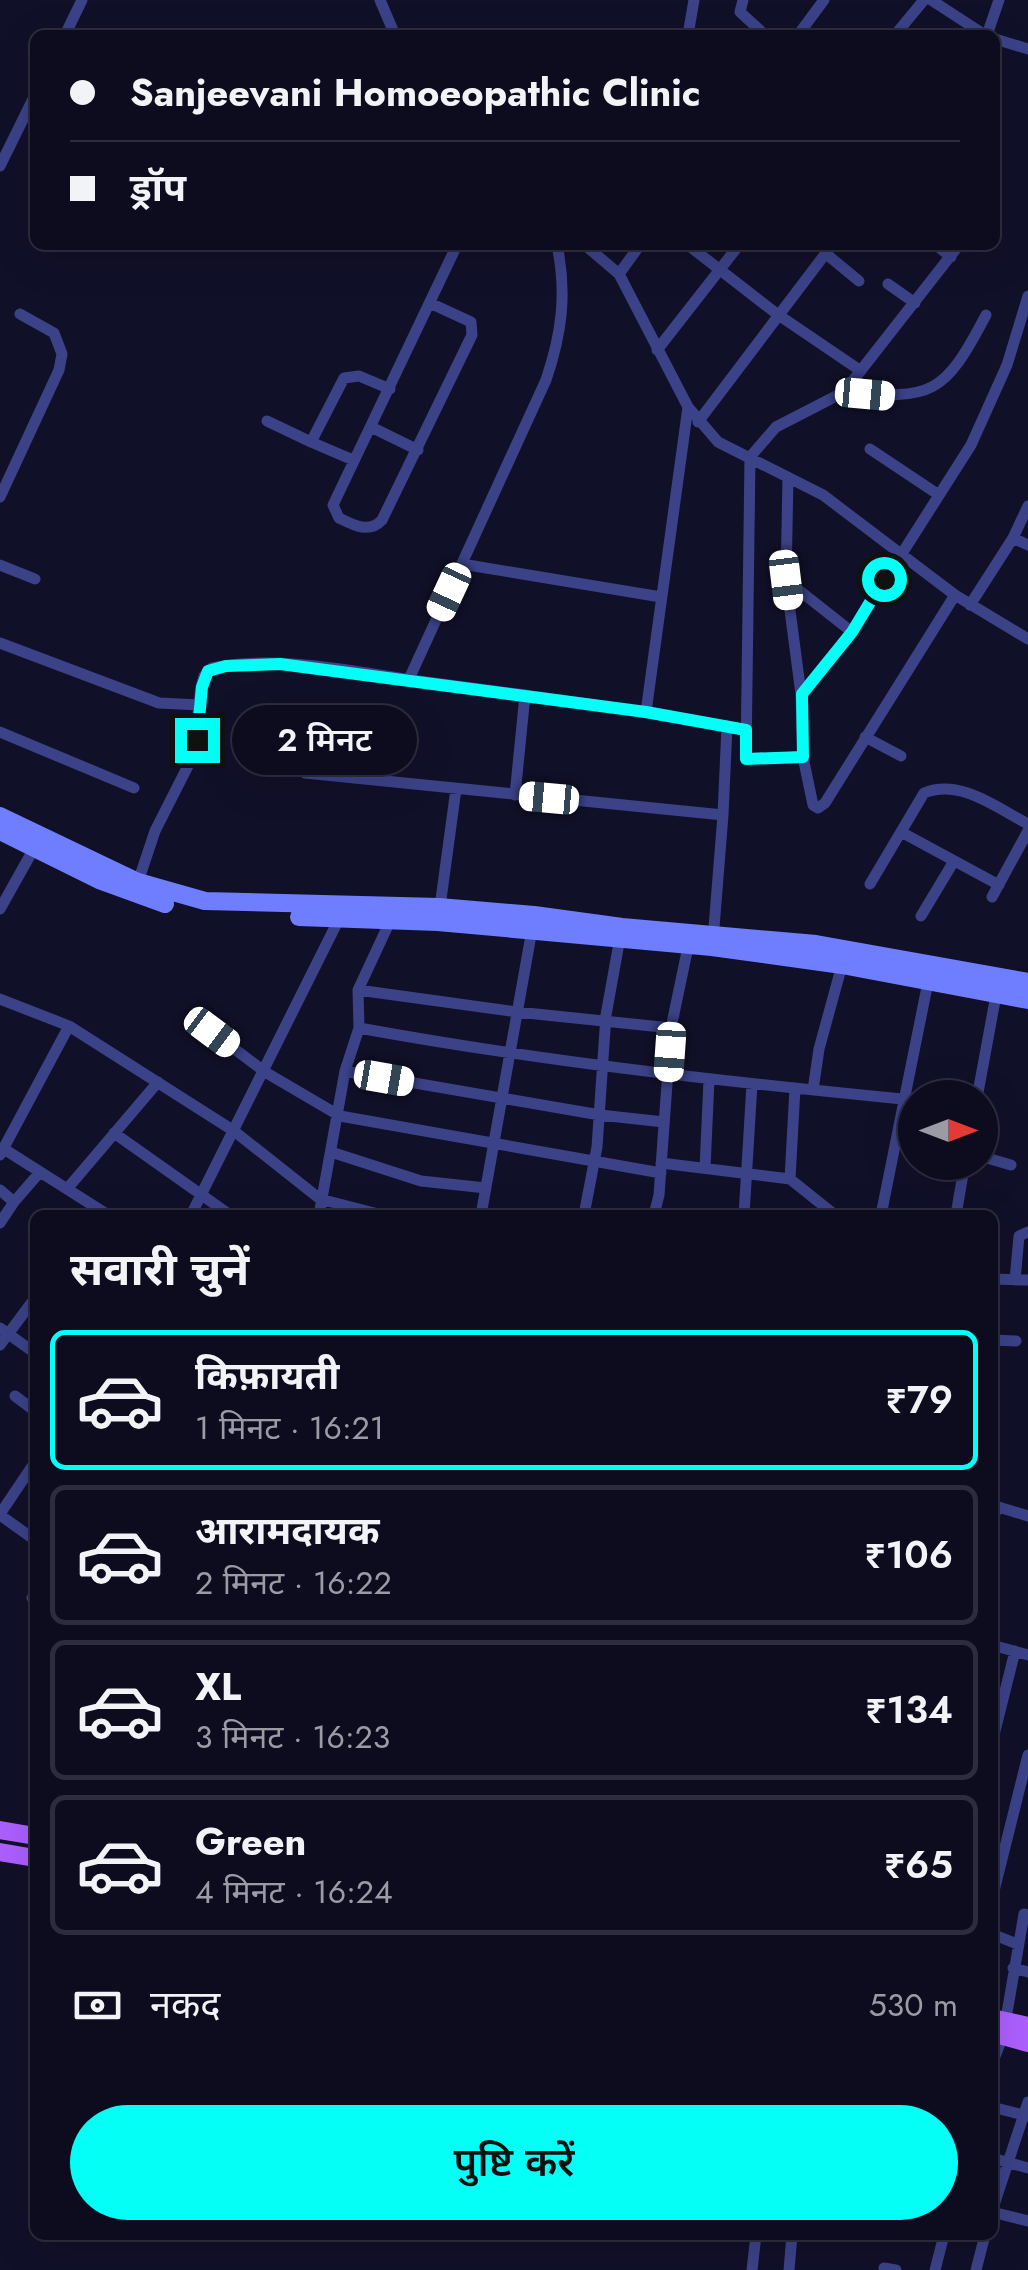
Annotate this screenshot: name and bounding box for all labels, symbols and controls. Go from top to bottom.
text: Sanjeevani Homoeopathic Clinic [130,65,701,120]
text: ड्रॉप [130,160,186,215]
car [834,376,896,412]
car [767,548,805,612]
route start [862,557,907,602]
car [423,558,475,626]
callout: 2 मिनट [232,705,417,775]
text: 2 मिनट [277,717,372,763]
route end [175,718,220,763]
car [518,780,580,816]
car [179,1002,245,1062]
car [653,1021,687,1083]
car [352,1058,416,1098]
north arrow [898,1080,998,1180]
map controls [898,1080,998,1180]
text: सवारी चुनें [70,1237,249,1302]
text: किफ़ायती [195,1348,339,1403]
icon: car [75,1355,165,1445]
text: ₹79 [885,1372,953,1427]
text: 1 मिनट · 16:21 [195,1405,384,1451]
text: आरामदायक [195,1503,379,1558]
icon: car [75,1510,165,1600]
text: ₹106 [864,1527,953,1582]
text: 2 मिनट · 16:22 [195,1560,392,1606]
text: XL [195,1659,241,1714]
icon: car [75,1665,165,1755]
text: ₹134 [865,1682,953,1737]
text: 3 मिनट · 16:23 [195,1714,390,1760]
text: Green [195,1814,306,1869]
icon: car [75,1820,165,1910]
text: ₹65 [884,1837,953,1892]
text: 4 मिनट · 16:24 [195,1869,393,1915]
text: नकद [150,1977,220,2032]
icon: cash [70,1978,125,2033]
text: 530 m [869,1982,958,2028]
button: पुष्टि करें [70,2105,958,2220]

